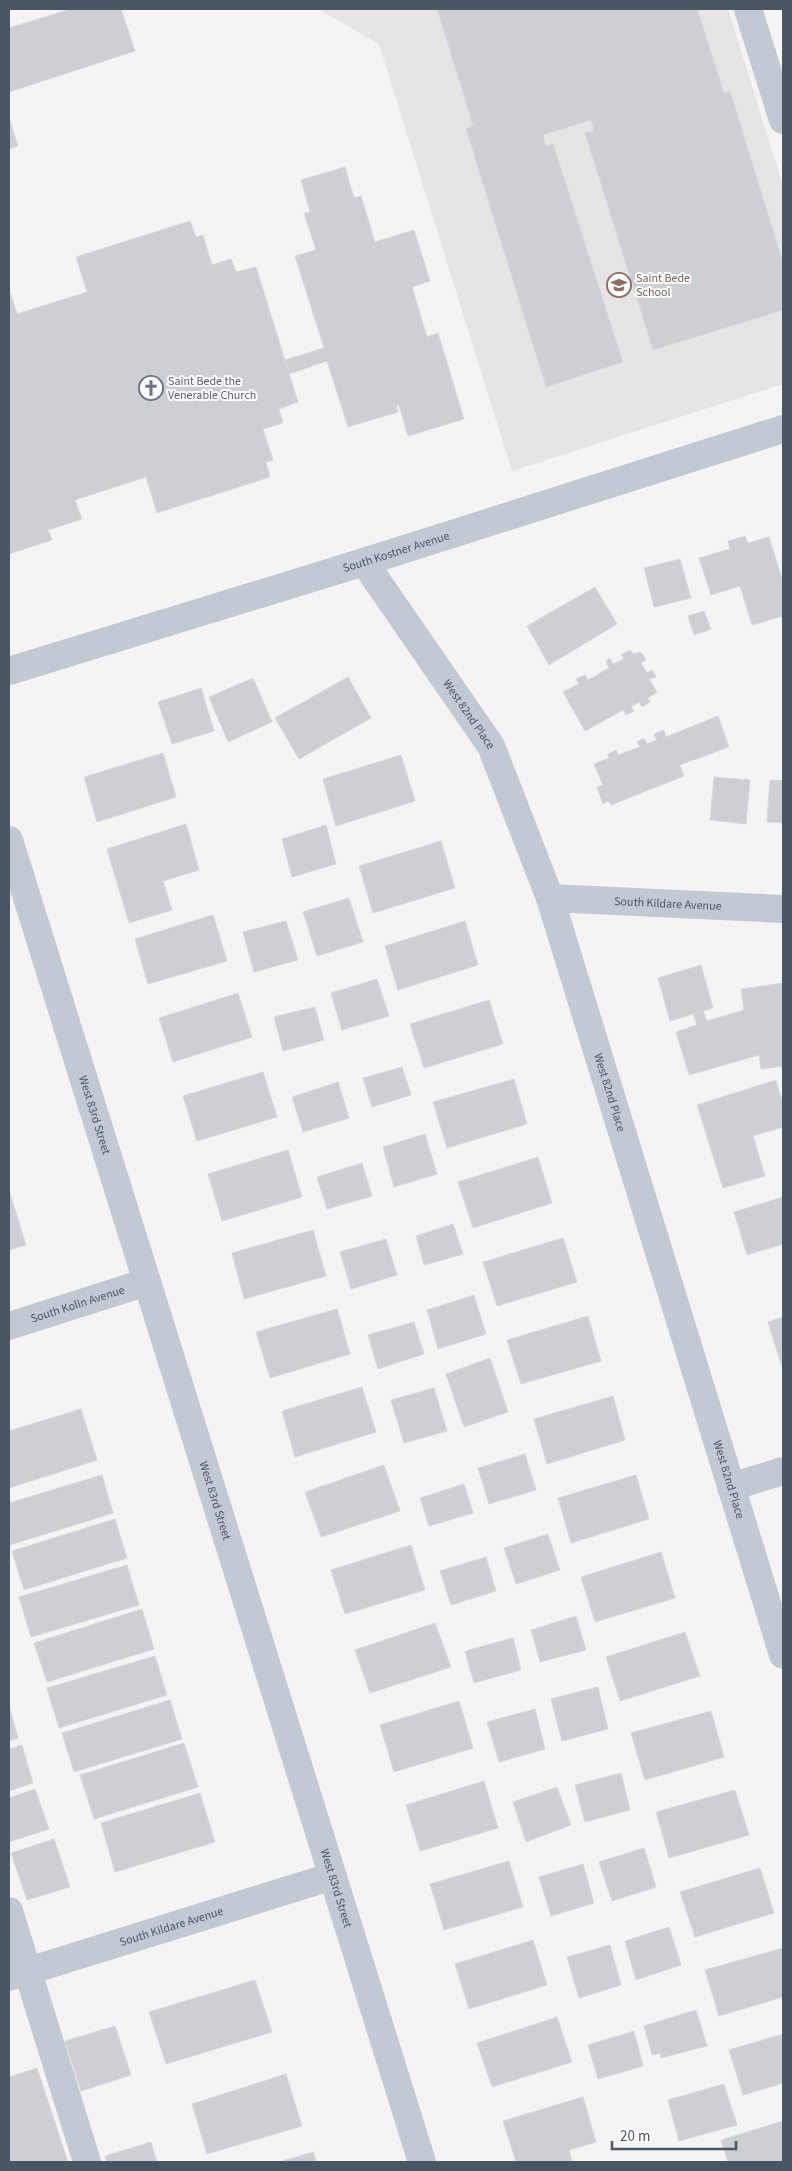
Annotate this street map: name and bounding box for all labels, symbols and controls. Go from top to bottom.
place label: Saint Bede School [636,270,690,301]
school or university icon: Saint Bede School [606,272,632,298]
place label: Saint Bede the Venerable Church [168,373,256,404]
church icon: Saint Bede the Venerable Church [138,375,164,401]
street label: South Kostner Avenue [341,527,451,577]
street label: West 82nd Place [439,676,499,753]
street label: South Kildare Avenue [614,893,722,915]
street label: West 82nd Place [590,1051,630,1134]
street label: West 83rd Street [75,1073,115,1156]
street label: South Kolin Avenue [28,1281,127,1327]
street label: West 82nd Place [709,1438,749,1521]
street label: West 83rd Street [195,1459,236,1542]
street label: West 83rd Street [316,1846,357,1930]
street label: South Kildare Avenue [117,1902,225,1951]
scale bar [612,2118,736,2150]
text: 20 m [620,2126,650,2147]

